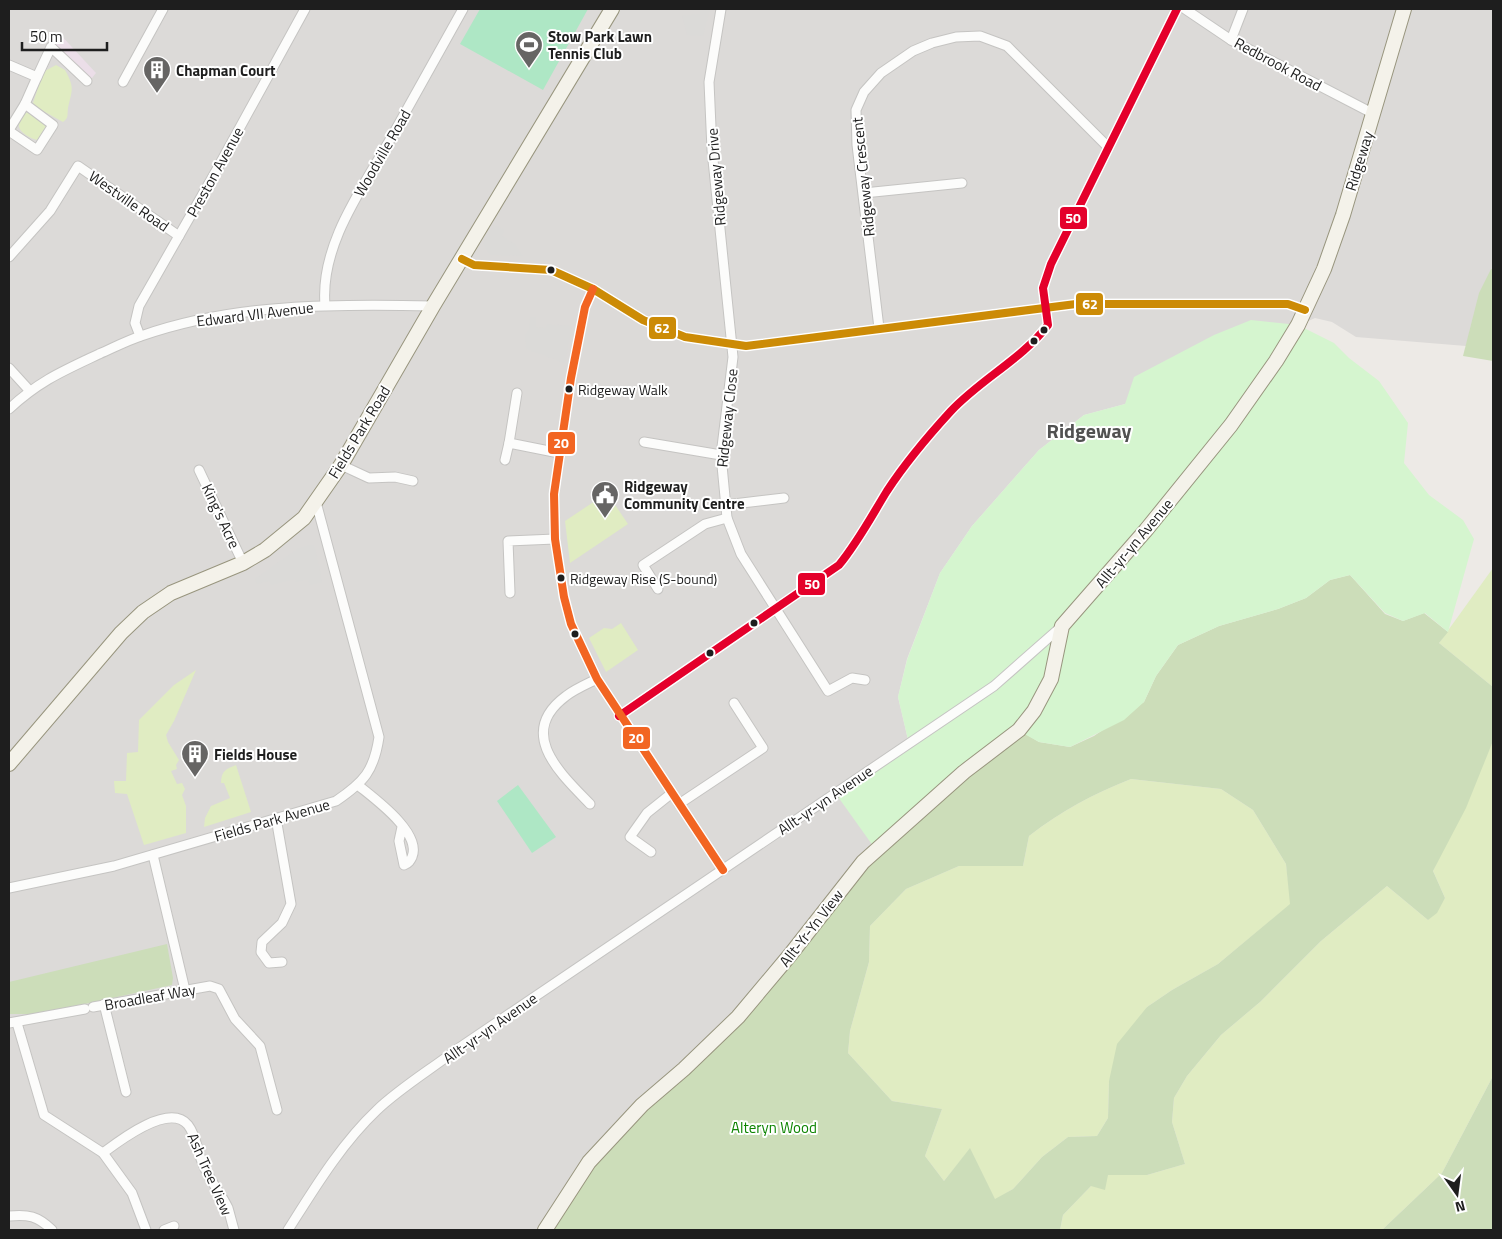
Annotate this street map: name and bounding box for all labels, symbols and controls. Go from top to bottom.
scale bar [22,20,108,52]
text: 50 m [30,25,63,48]
place label: Stow Park Lawn Tennis Club [548,25,652,65]
sports icon: Stow Park Lawn Tennis Club [514,30,544,69]
street label: Redbrook Road [1230,31,1326,97]
building icon: Chapman Court [142,55,172,94]
place label: Chapman Court [176,59,276,82]
street label: Woodville Road [348,105,416,201]
street label: Ridgeway Crescent [845,115,881,238]
street label: Preston Avenue [181,123,249,221]
street label: Ridgeway Drive [700,127,732,227]
street label: Ridgeway [1339,128,1379,194]
street label: Westville Road [84,165,174,237]
line badge: 50 [1059,206,1088,230]
text: 50 [1065,207,1081,228]
unlabelled marker [546,265,556,275]
line badge: 62 [1075,292,1104,316]
text: 62 [1082,293,1098,314]
street label: Edward VII Avenue [195,295,315,333]
line badge: 62 [648,316,677,340]
text: 62 [654,317,670,338]
unlabelled marker [1039,325,1049,335]
unlabelled marker [1029,336,1039,346]
street label: Ridgeway Close [710,368,744,468]
place label: Ridgeway Walk [578,379,668,400]
street label: Fields Park Road [322,381,396,483]
marker: Ridgeway Walk [564,384,574,394]
district label: Ridgeway [1047,415,1131,446]
line badge: 20 [547,431,576,455]
text: 20 [553,432,569,453]
place label: Ridgeway Community Centre [624,475,745,515]
street label: King's Acre [196,480,246,552]
public building icon: Ridgeway Community Centre [590,480,620,519]
street label: Allt-yr-yn Avenue [1090,493,1178,593]
place label: Ridgeway Rise (S-bound) [570,568,717,589]
line badge: 50 [797,572,826,596]
marker: Ridgeway Rise (S-bound) [556,573,566,583]
text: 50 [804,573,820,594]
unlabelled marker [749,618,759,628]
unlabelled marker [570,629,580,639]
unlabelled marker [705,648,715,658]
line badge: 20 [622,726,651,750]
text: 20 [628,727,644,748]
building icon: Fields House [180,739,210,778]
place label: Fields House [214,743,298,766]
street label: Allt-yr-yn Avenue [773,759,877,841]
street label: Fields Park Avenue [211,792,333,848]
street label: Allt-Yr-Yn View [773,884,849,972]
street label: Broadleaf Way [103,978,197,1016]
street label: Allt-yr-yn Avenue [438,987,542,1069]
park label: Alteryn Wood [731,1116,817,1139]
street label: Ash Tree View [182,1129,238,1219]
north arrow [1432,1169,1482,1219]
text: N [1453,1196,1468,1218]

